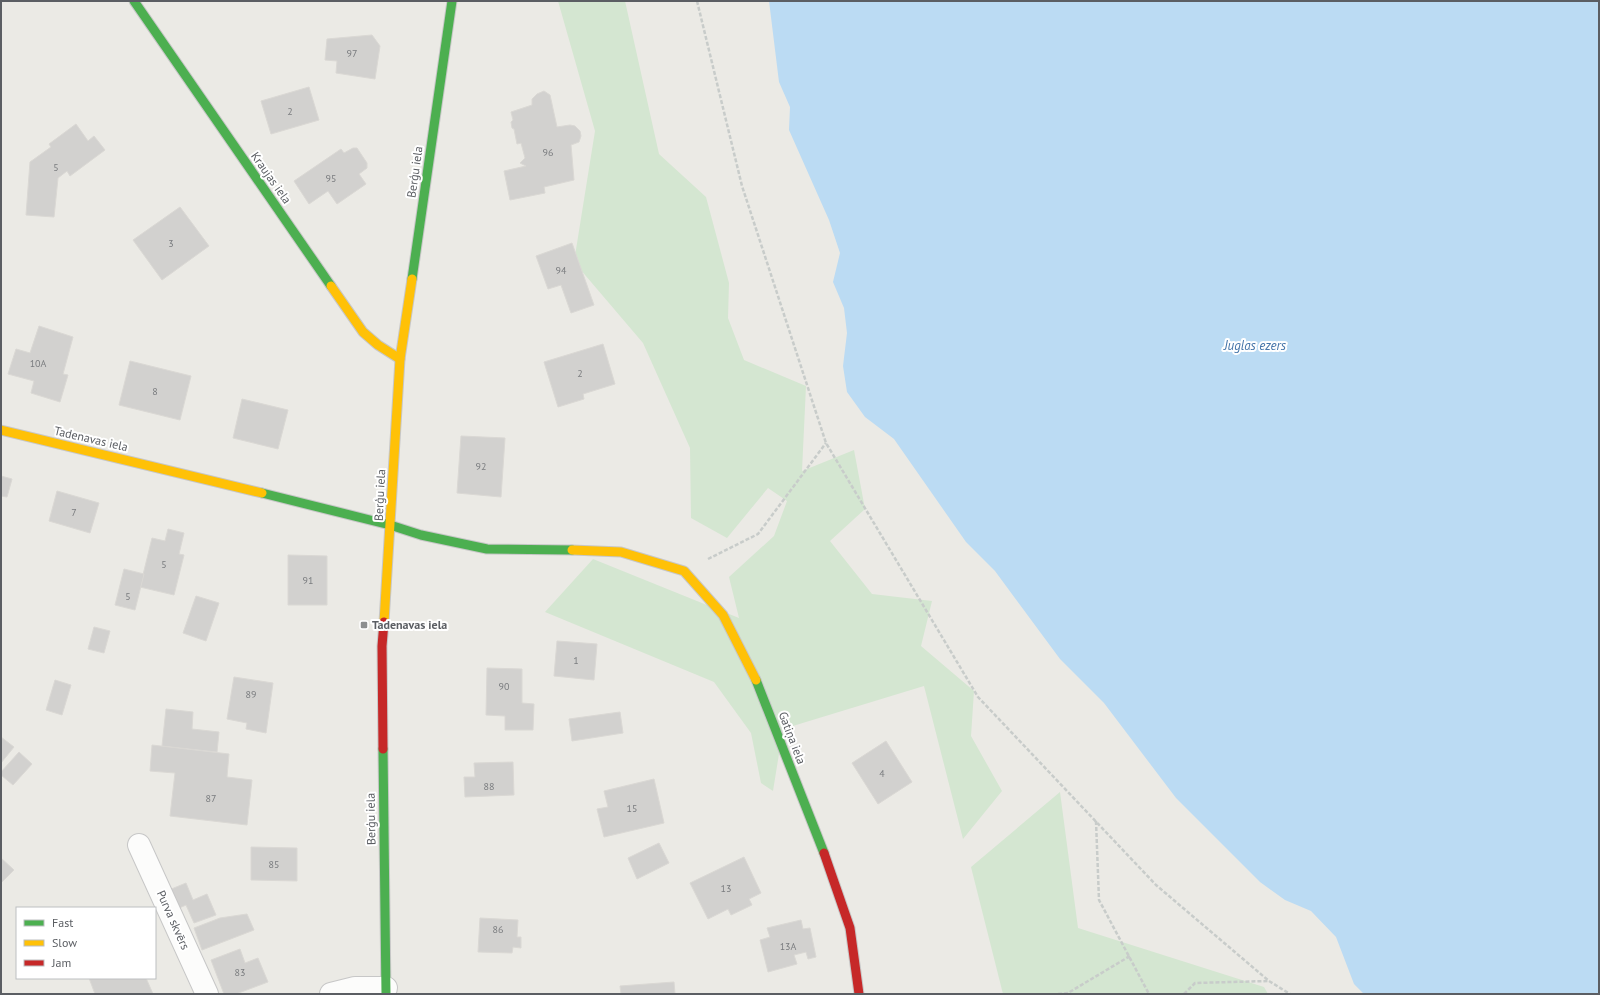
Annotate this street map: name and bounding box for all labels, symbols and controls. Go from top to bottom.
house number: 97 [347,47,357,60]
house number: 2 [287,105,293,118]
street label: Berģu iela [403,145,426,199]
house number: 96 [543,146,553,159]
street label: Kraujas iela [248,149,295,206]
house number: 5 [53,161,59,174]
house number: 95 [326,172,336,185]
house number: 3 [168,237,174,250]
house number: 94 [556,264,567,277]
water label: Juglas ezers [1223,337,1287,354]
house number: 10A [30,357,47,370]
house number: 2 [577,367,583,380]
house number: 8 [152,385,158,398]
street label: Tadenavas iela [53,423,129,454]
house number: 92 [476,460,486,473]
street label: Berģu iela [371,469,388,521]
house number: 7 [71,506,77,519]
house number: 5 [161,558,167,571]
house number: 91 [303,574,313,587]
house number: 5 [125,590,131,603]
place label: Tadenavas iela [372,617,447,632]
marker: Tadenavas iela [359,620,369,630]
house number: 1 [573,654,579,667]
house number: 90 [499,680,510,693]
house number: 89 [246,688,256,701]
street label: Gatiņa iela [775,709,809,767]
house number: 4 [879,767,885,780]
house number: 88 [484,780,494,793]
house number: 87 [206,792,216,805]
street label: Berģu iela [363,793,378,845]
house number: 15 [627,802,637,815]
house number: 85 [269,858,279,871]
house number: 13 [721,882,731,895]
street label: Purva skvērs [154,888,193,952]
legend [16,907,156,979]
text: Fast [52,915,73,930]
house number: 86 [493,923,503,936]
text: Slow [52,935,77,950]
house number: 13A [780,940,797,953]
text: Jam [51,955,71,970]
house number: 83 [235,966,245,979]

